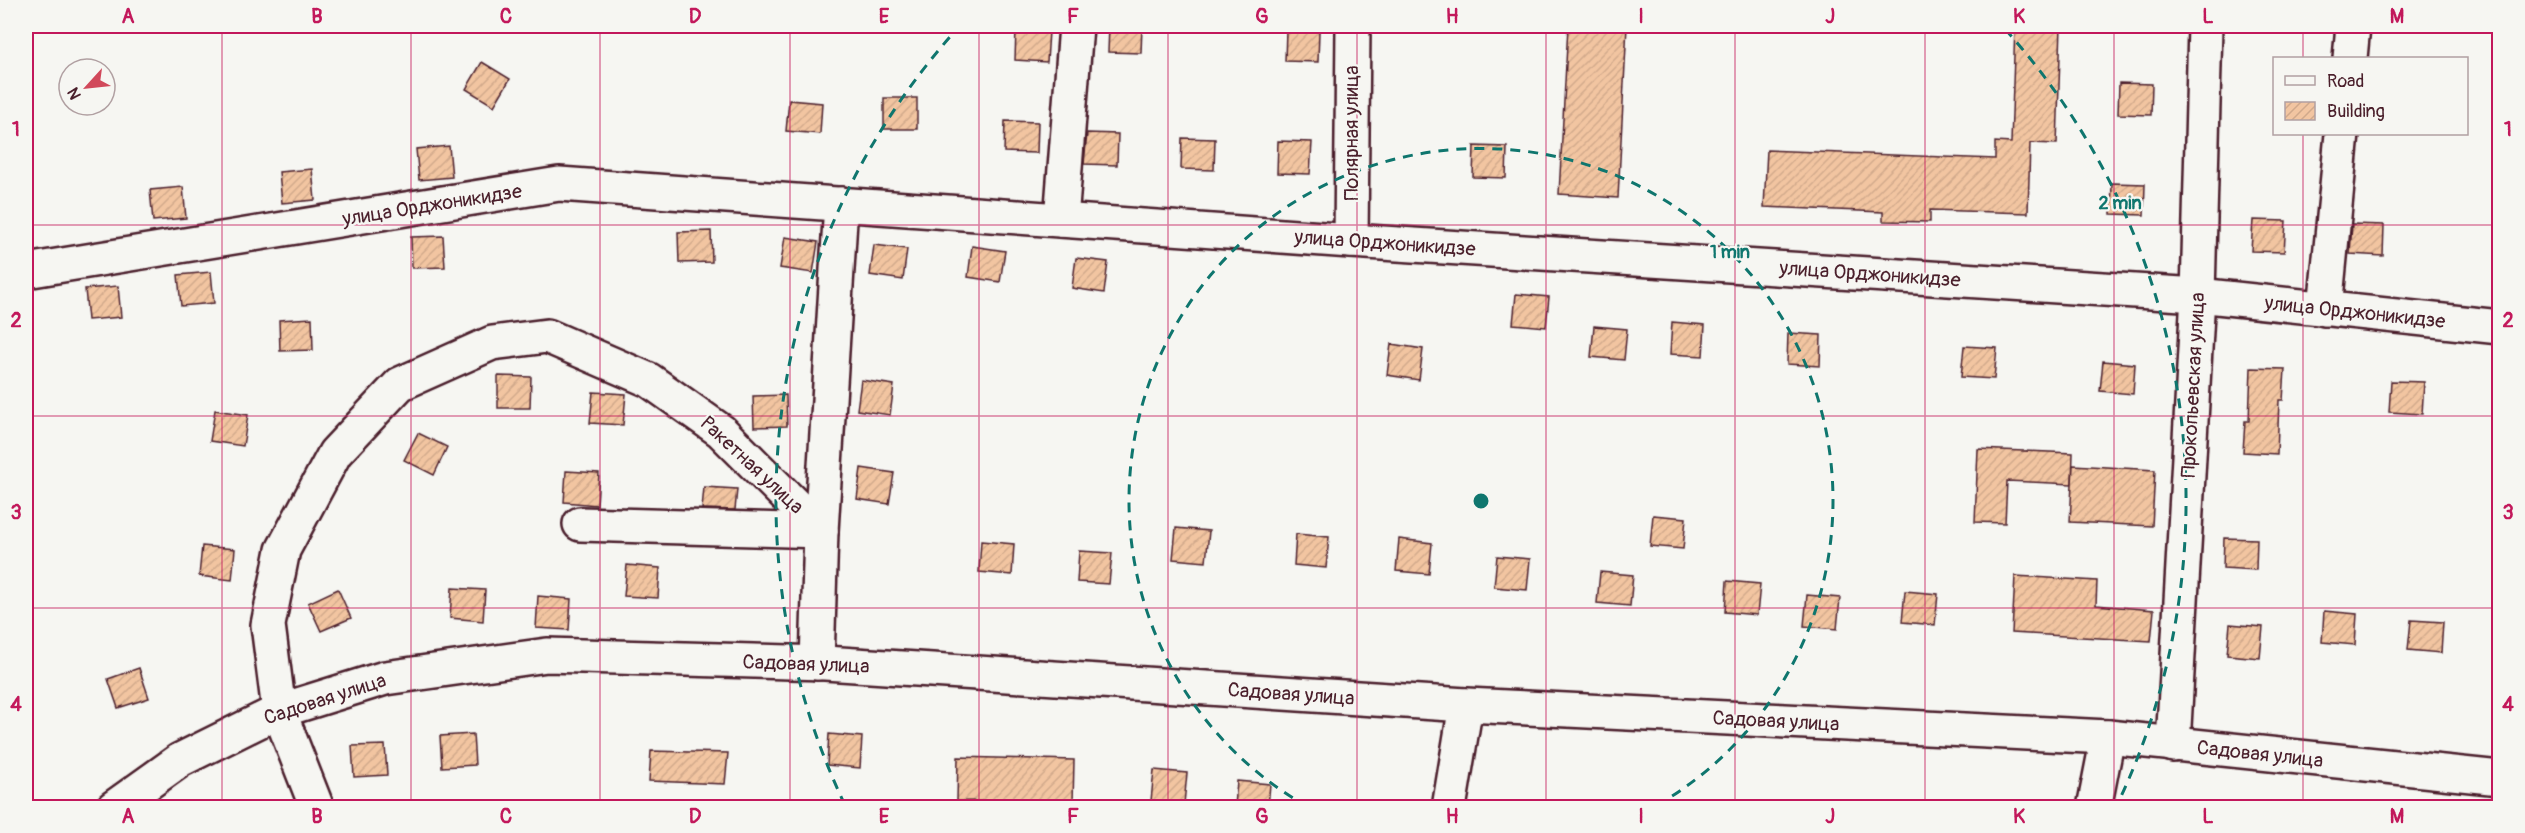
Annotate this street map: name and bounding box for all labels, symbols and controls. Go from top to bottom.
text: A [122,4,135,29]
text: B [311,4,323,29]
text: C [500,4,512,29]
text: D [689,4,702,29]
text: E [879,4,890,29]
text: F [1067,4,1079,29]
text: G [1255,4,1269,29]
text: H [1446,4,1459,29]
text: I [1638,4,1644,29]
text: J [1825,4,1835,29]
text: K [2013,4,2025,29]
text: L [2202,4,2214,29]
text: M [2390,4,2404,29]
north arrow [57,57,117,117]
legend [2273,57,2468,135]
street label: Полярная улица [1339,66,1364,200]
text: Road [2327,70,2364,93]
text: N [63,84,86,103]
text: Building [2327,100,2385,123]
text: 1 [12,117,20,142]
text: 1 [2504,117,2512,142]
street label: улица Орджоникидзе [339,178,524,232]
text: 2 min [2098,192,2142,215]
street label: улица Орджоникидзе [1293,224,1476,262]
text: 1 min [1710,241,1750,264]
street label: улица Орджоникидзе [1778,255,1961,293]
street label: улица Орджоникидзе [2262,290,2447,334]
street label: Прокопьевская улица [2176,292,2210,478]
text: 2 [10,308,22,333]
text: 2 [2502,308,2514,333]
street label: Ракетная улица [695,411,809,519]
centre of rings [1471,491,1491,511]
text: 3 [10,500,22,525]
text: 3 [2502,500,2514,525]
street label: Садовая улица [742,649,870,679]
street label: Садовая улица [261,667,389,731]
street label: Садовая улица [1227,677,1355,711]
text: 4 [10,692,22,717]
text: 4 [2502,692,2514,717]
street label: Садовая улица [1712,705,1840,737]
street label: Садовая улица [2196,735,2324,773]
text: A [122,804,135,829]
text: B [311,804,323,829]
text: C [500,804,512,829]
text: D [689,804,702,829]
text: E [879,804,890,829]
text: F [1067,804,1079,829]
text: G [1255,804,1269,829]
text: H [1446,804,1459,829]
text: I [1638,804,1644,829]
text: J [1825,804,1835,829]
text: K [2013,804,2025,829]
text: L [2202,804,2214,829]
text: M [2390,804,2404,829]

